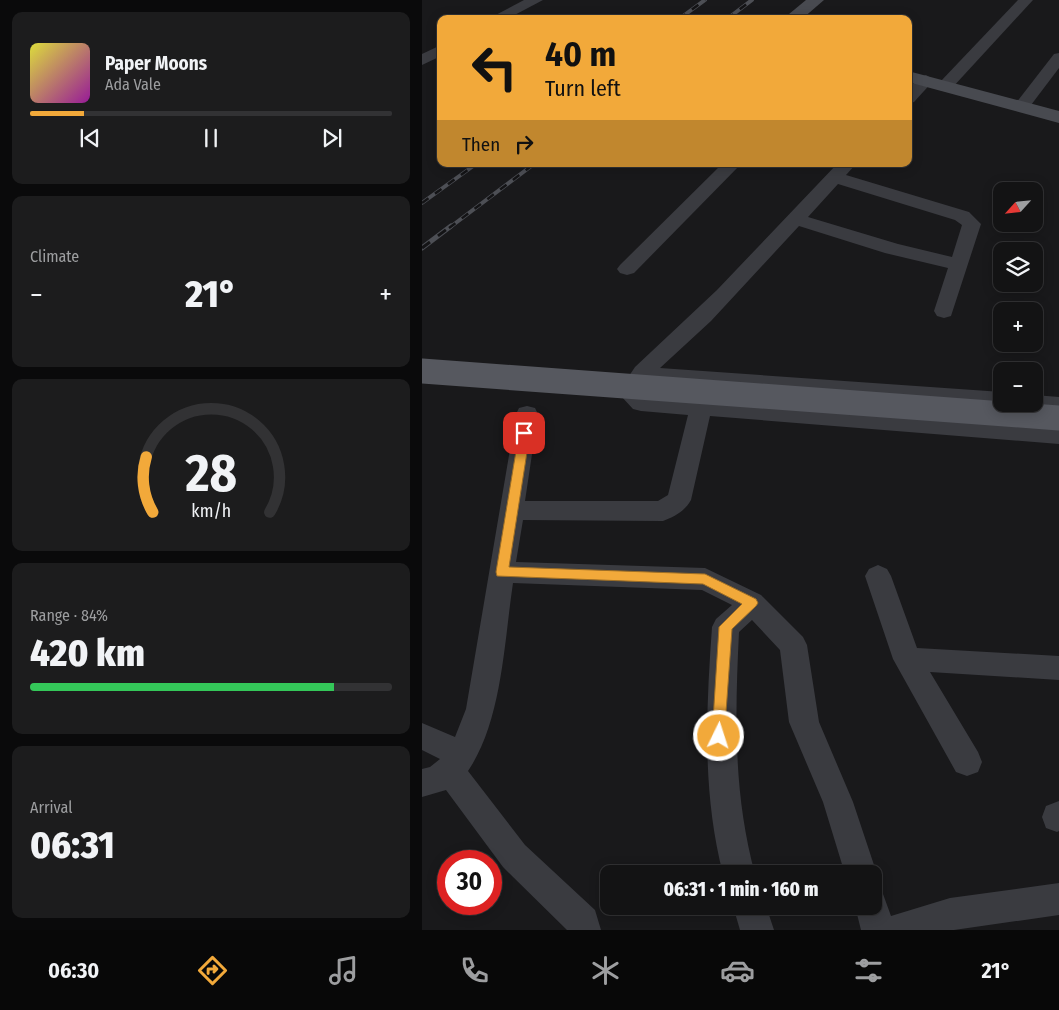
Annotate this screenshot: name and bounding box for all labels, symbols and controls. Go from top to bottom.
text: 40 m [545,33,616,75]
icon: left [462,35,527,100]
text: Paper Moons [105,52,207,75]
text: Ada Vale [105,75,161,94]
text: Turn left [545,75,621,102]
icon: previous [76,124,104,152]
icon: pause [197,124,225,152]
icon: next [318,124,346,152]
icon: right [510,130,538,158]
text: Then [462,133,500,156]
north arrow [993,182,1043,232]
map controls [993,182,1043,412]
button: layers [993,242,1043,292]
text: Climate [30,247,79,266]
text: 21° [185,271,237,317]
text: − [30,278,43,311]
text: + [379,278,392,311]
button: + [993,302,1043,352]
button: − [993,362,1043,412]
pin [503,412,545,454]
icon: arrive [510,419,538,447]
text: 28 [184,442,237,505]
text: km/h [191,500,231,522]
text: Range · 84% [30,606,108,625]
text: 420 km [30,630,145,676]
position arrow [692,709,744,761]
text: Arrival [30,798,72,817]
text: 06:31 [30,822,115,868]
speed limit sign: 30 [437,850,502,915]
text: 06:31 · 1 min · 160 m [664,878,818,901]
icon: directions [195,953,230,988]
icon: music [326,953,361,988]
icon: phone [457,953,492,988]
icon: climate [588,953,623,988]
icon: car [720,953,755,988]
icon: filters [851,953,886,988]
text: 06:30 [48,957,99,984]
text: 21° [982,957,1011,984]

